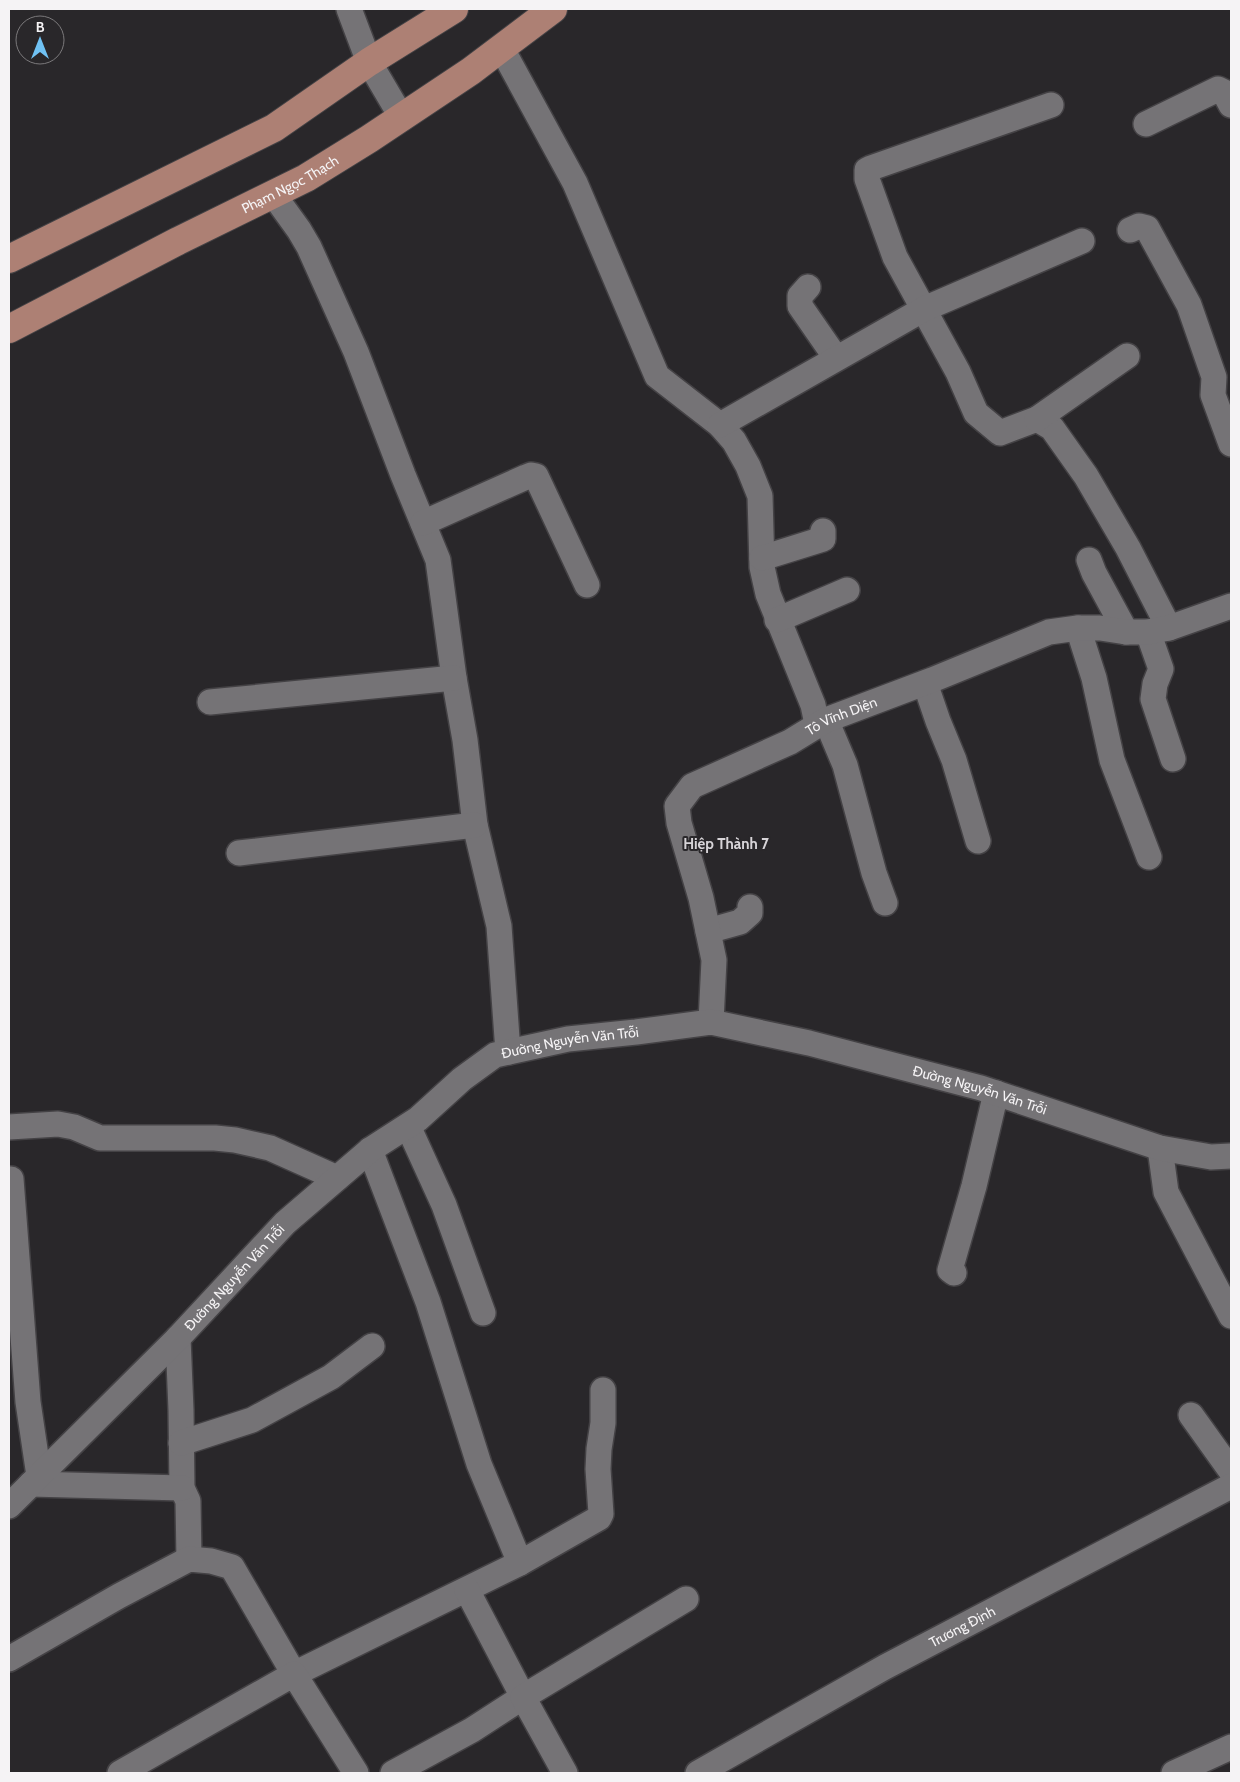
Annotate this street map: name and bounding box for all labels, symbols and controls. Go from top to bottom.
north arrow [15,15,65,65]
text: B [36,18,45,36]
street label: Phạm Ngọc Thạch [238,151,342,217]
street label: Tô Vĩnh Diện [802,693,880,739]
district label: Hiệp Thành 7 [683,835,769,853]
street label: Đường Nguyễn Văn Trỗi [500,1023,640,1062]
street label: Đường Nguyễn Văn Trỗi [911,1062,1049,1118]
street label: Đường Nguyễn Văn Trỗi [180,1220,288,1335]
street label: Trương Định [926,1602,998,1651]

